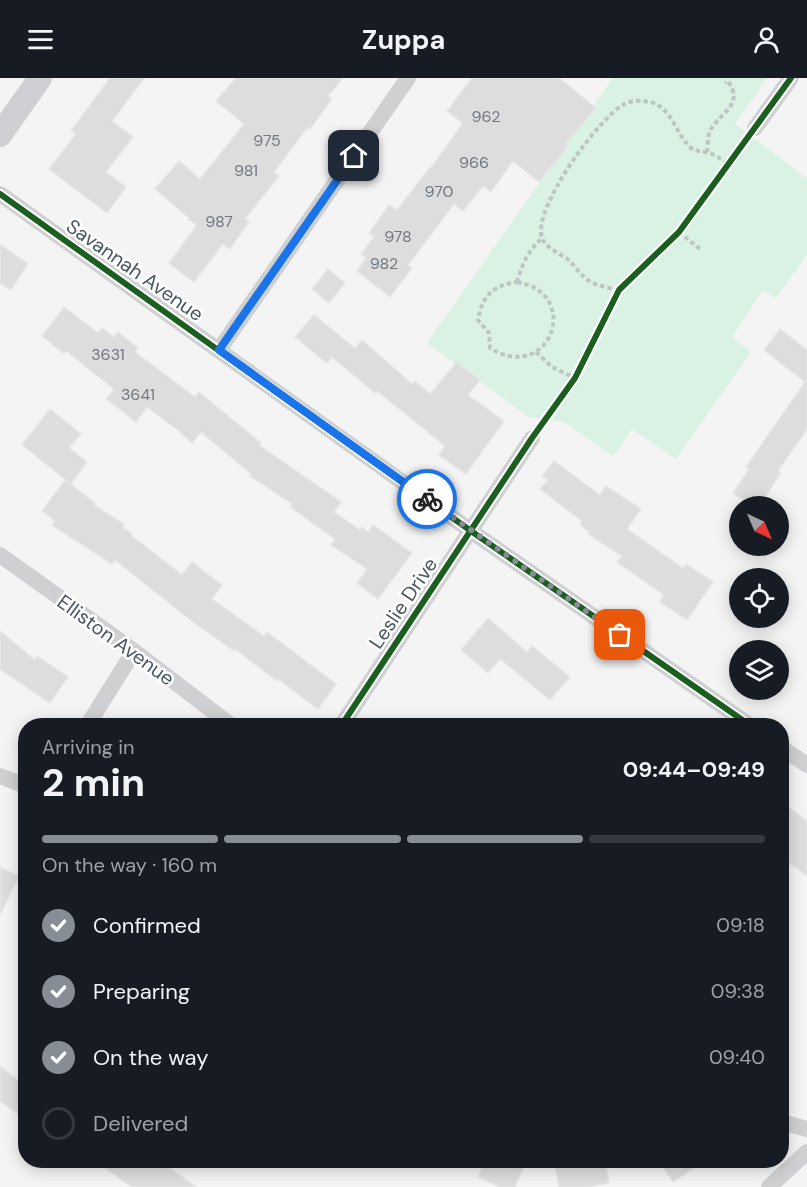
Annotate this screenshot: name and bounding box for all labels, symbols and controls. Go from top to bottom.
text: Zuppa [362,22,445,57]
icon: menu [24,23,57,56]
icon: person [750,23,783,56]
house number: 962 [472,106,500,127]
house number: 975 [253,130,281,151]
pin [328,130,379,181]
icon: home [337,139,370,172]
house number: 966 [459,152,489,173]
house number: 981 [234,160,258,181]
house number: 970 [425,181,453,202]
house number: 987 [205,211,233,232]
street label: Savannah Avenue [61,213,209,327]
house number: 978 [384,226,412,247]
house number: 982 [370,253,398,274]
house number: 3631 [91,344,125,365]
house number: 3641 [121,384,155,405]
courier [397,469,457,529]
icon: bike [411,483,444,516]
north arrow [729,496,789,556]
map controls [729,496,789,700]
street label: Leslie Drive [363,552,443,654]
button: locate [729,568,789,628]
street label: Elliston Avenue [52,589,180,691]
pin [594,609,645,660]
icon: bag [603,618,636,651]
button: layers [729,640,789,700]
text: Arriving in [42,734,134,760]
text: 09:44–09:49 [623,755,765,784]
text: 2 min [42,757,145,808]
text: On the way · 160 m [42,852,217,878]
icon: check [42,909,75,942]
text: Confirmed [93,911,201,940]
text: 09:18 [716,912,765,938]
icon: check [42,975,75,1008]
text: Preparing [93,977,190,1006]
text: 09:38 [711,978,765,1004]
icon: check [42,1041,75,1074]
text: On the way [93,1043,208,1072]
text: 09:40 [709,1044,765,1070]
text: Delivered [93,1109,188,1138]

